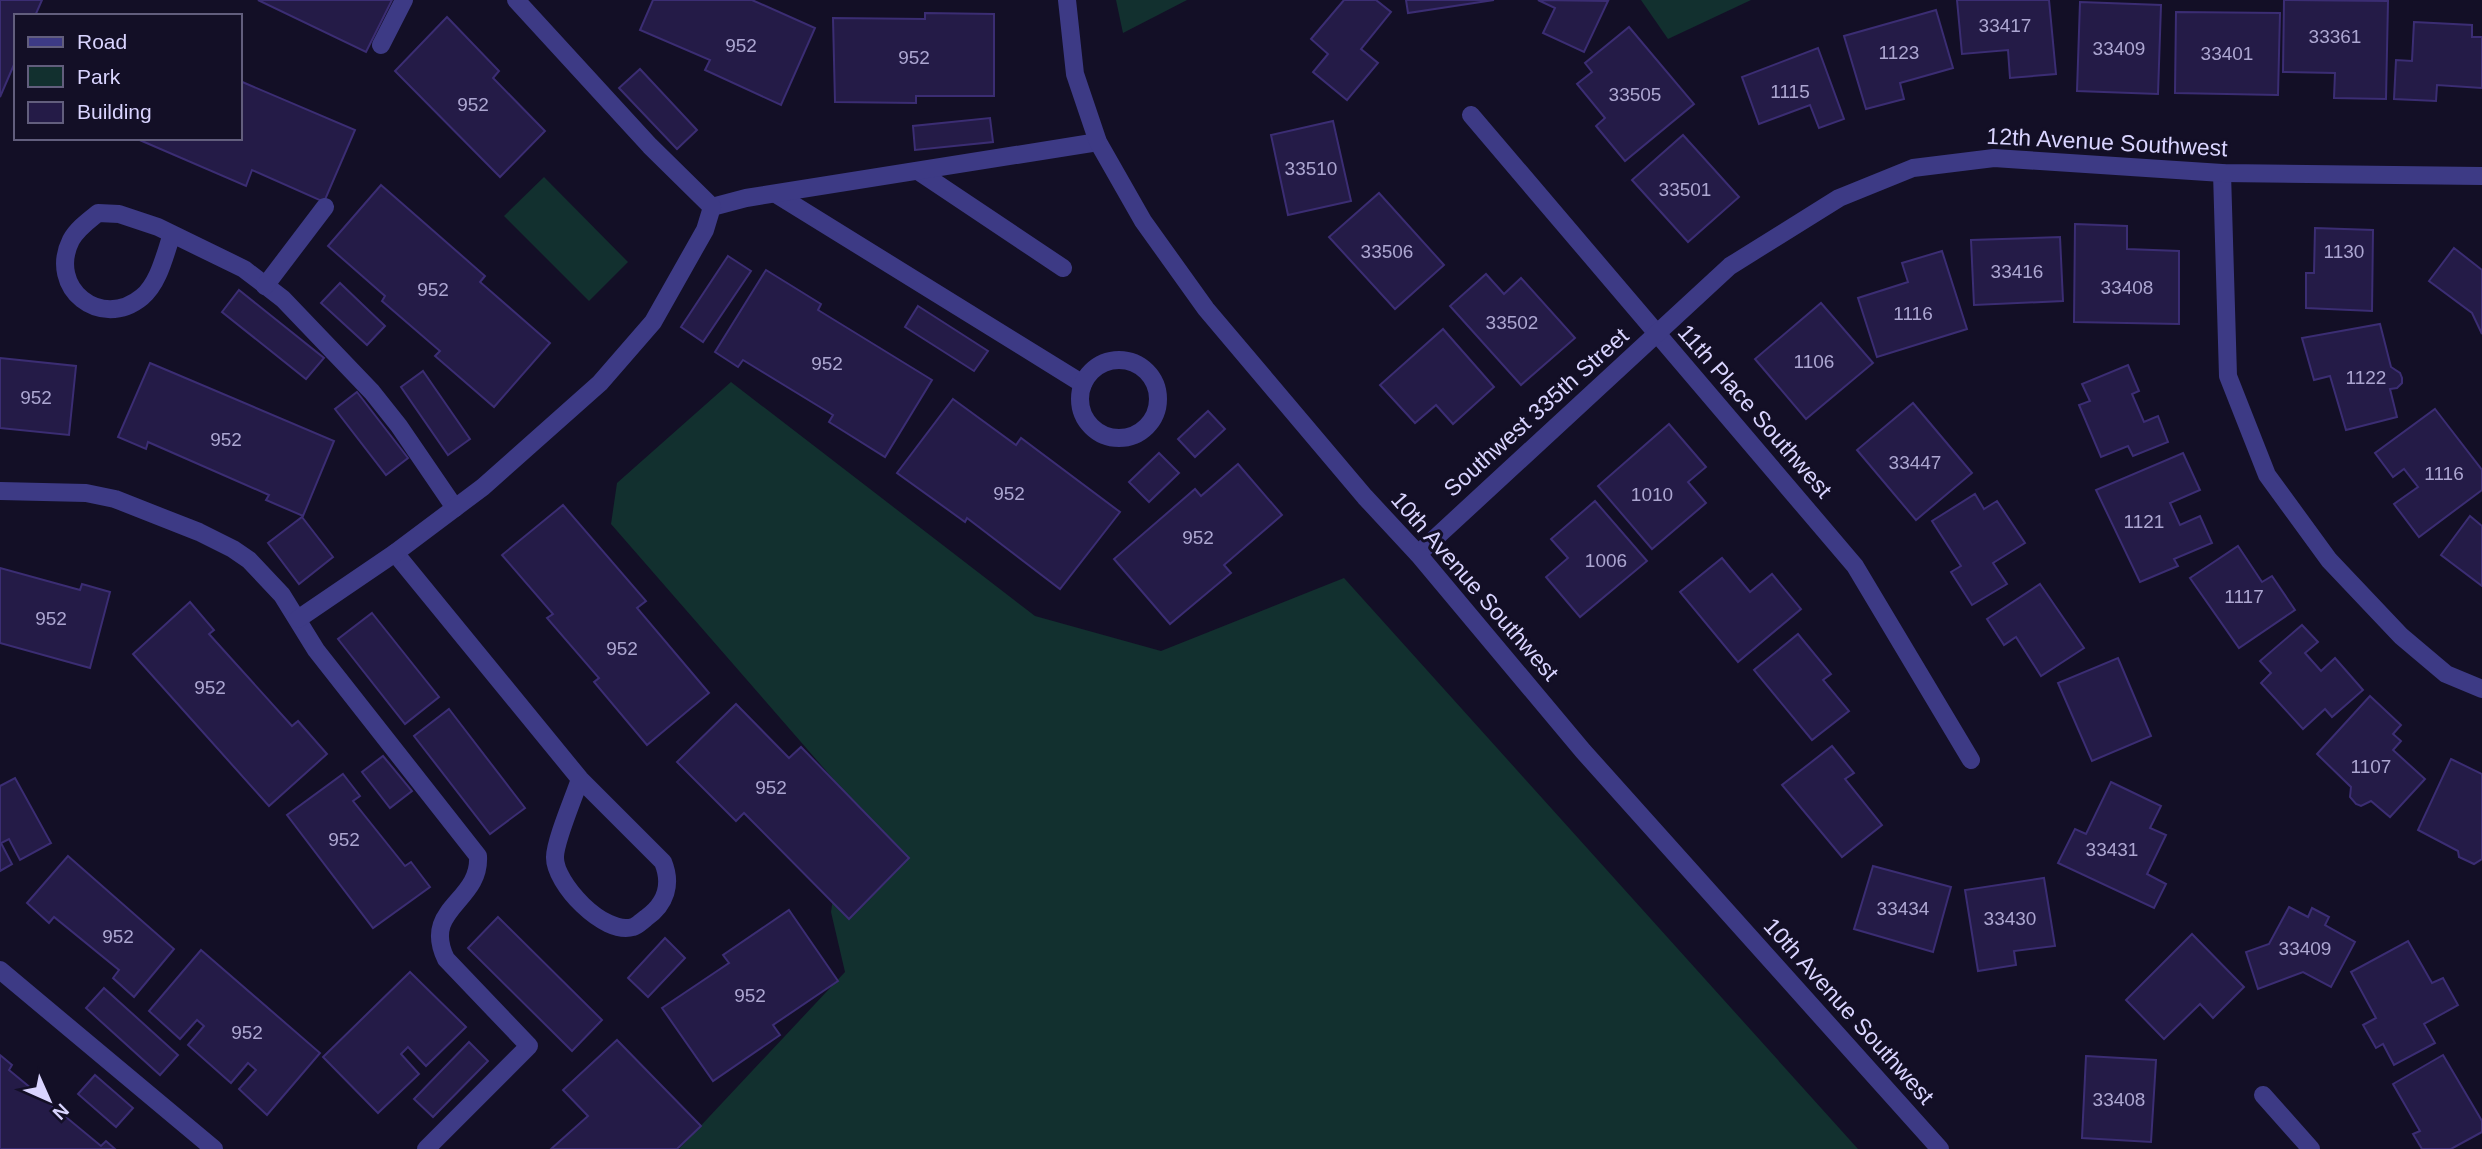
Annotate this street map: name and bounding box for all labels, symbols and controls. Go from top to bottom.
legend [14,14,242,140]
house number: 33417 [1979,15,2031,36]
house number: 33361 [2309,26,2361,47]
text: Road [77,30,127,53]
house number: 952 [725,35,757,56]
house number: 33409 [2093,38,2145,59]
house number: 1123 [1879,42,1919,63]
house number: 33401 [2201,43,2253,64]
house number: 952 [898,47,930,68]
text: Park [77,65,121,88]
house number: 1115 [1770,81,1810,102]
house number: 33505 [1609,84,1661,105]
house number: 952 [457,94,489,115]
text: Building [77,100,152,123]
street label: 12th Avenue Southwest [1986,123,2229,161]
house number: 33510 [1285,158,1337,179]
house number: 33501 [1659,179,1711,200]
house number: 33506 [1361,241,1413,262]
house number: 1130 [2324,241,2364,262]
house number: 33416 [1991,261,2043,282]
house number: 33408 [2101,277,2153,298]
house number: 952 [417,279,449,300]
house number: 1116 [1893,303,1933,324]
house number: 33502 [1486,312,1538,333]
street label: 11th Place Southwest [1673,319,1838,503]
street label: Southwest 335th Street [1438,322,1634,502]
house number: 1106 [1794,351,1834,372]
house number: 952 [811,353,843,374]
house number: 1122 [2346,367,2386,388]
house number: 952 [20,387,52,408]
house number: 952 [210,429,242,450]
house number: 33447 [1889,452,1941,473]
house number: 1116 [2424,463,2464,484]
house number: 952 [993,483,1025,504]
house number: 1010 [1631,484,1673,505]
street label: 10th Avenue Southwest [1386,486,1564,686]
house number: 1121 [2124,511,2164,532]
house number: 952 [1182,527,1214,548]
house number: 1006 [1585,550,1627,571]
house number: 1117 [2224,586,2264,607]
house number: 952 [35,608,67,629]
house number: 952 [606,638,638,659]
house number: 952 [194,677,226,698]
house number: 1107 [2351,756,2391,777]
house number: 952 [755,777,787,798]
house number: 952 [328,829,360,850]
house number: 33431 [2086,839,2138,860]
house number: 33434 [1877,898,1930,919]
house number: 33430 [1984,908,2036,929]
street label: 10th Avenue Southwest [1759,913,1940,1110]
house number: 952 [102,926,134,947]
house number: 33409 [2279,938,2331,959]
house number: 952 [734,985,766,1006]
house number: 952 [231,1022,263,1043]
north arrow [14,1065,84,1135]
house number: 33408 [2093,1089,2145,1110]
text: N [48,1099,73,1124]

